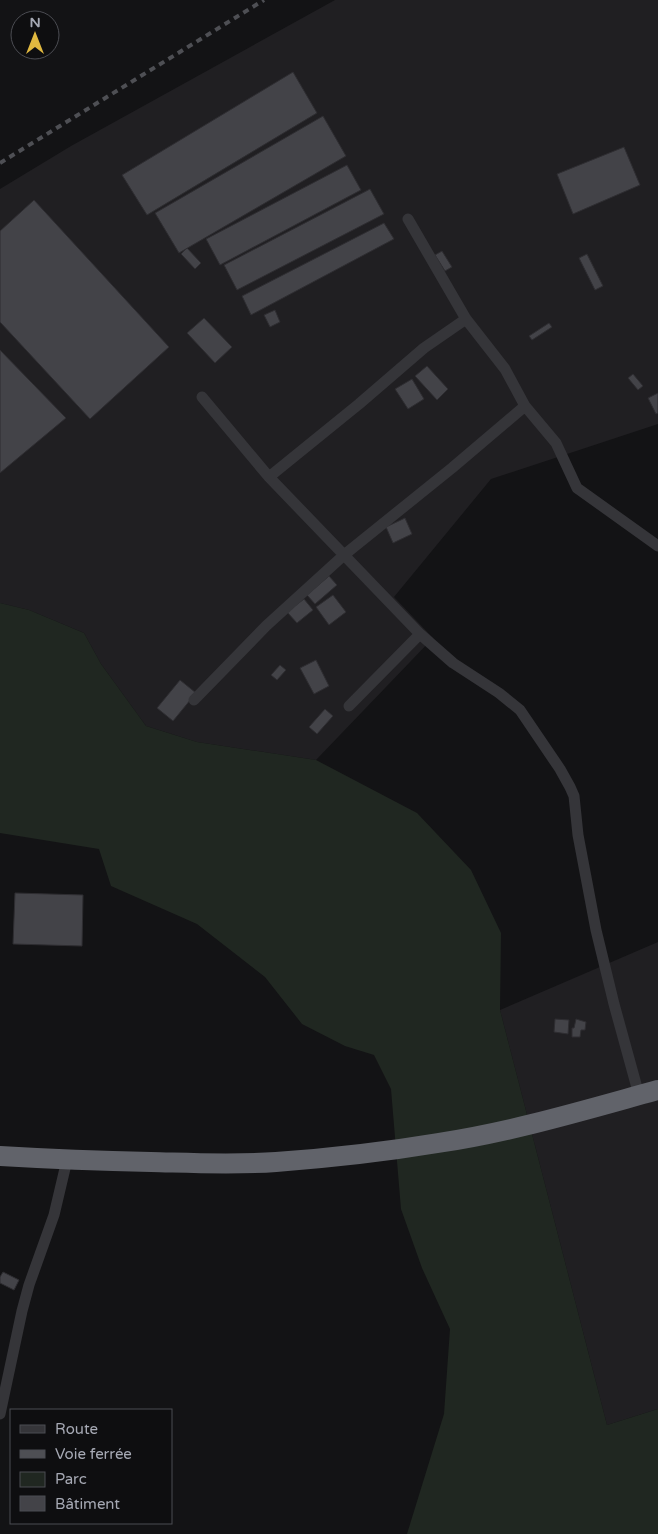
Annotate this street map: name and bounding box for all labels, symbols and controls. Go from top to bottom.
north arrow [10,10,60,60]
text: N [29,14,41,31]
legend [10,1409,172,1524]
text: Route [55,1420,98,1438]
text: Voie ferrée [55,1445,132,1463]
text: Parc [55,1470,87,1488]
text: Bâtiment [55,1495,120,1513]

